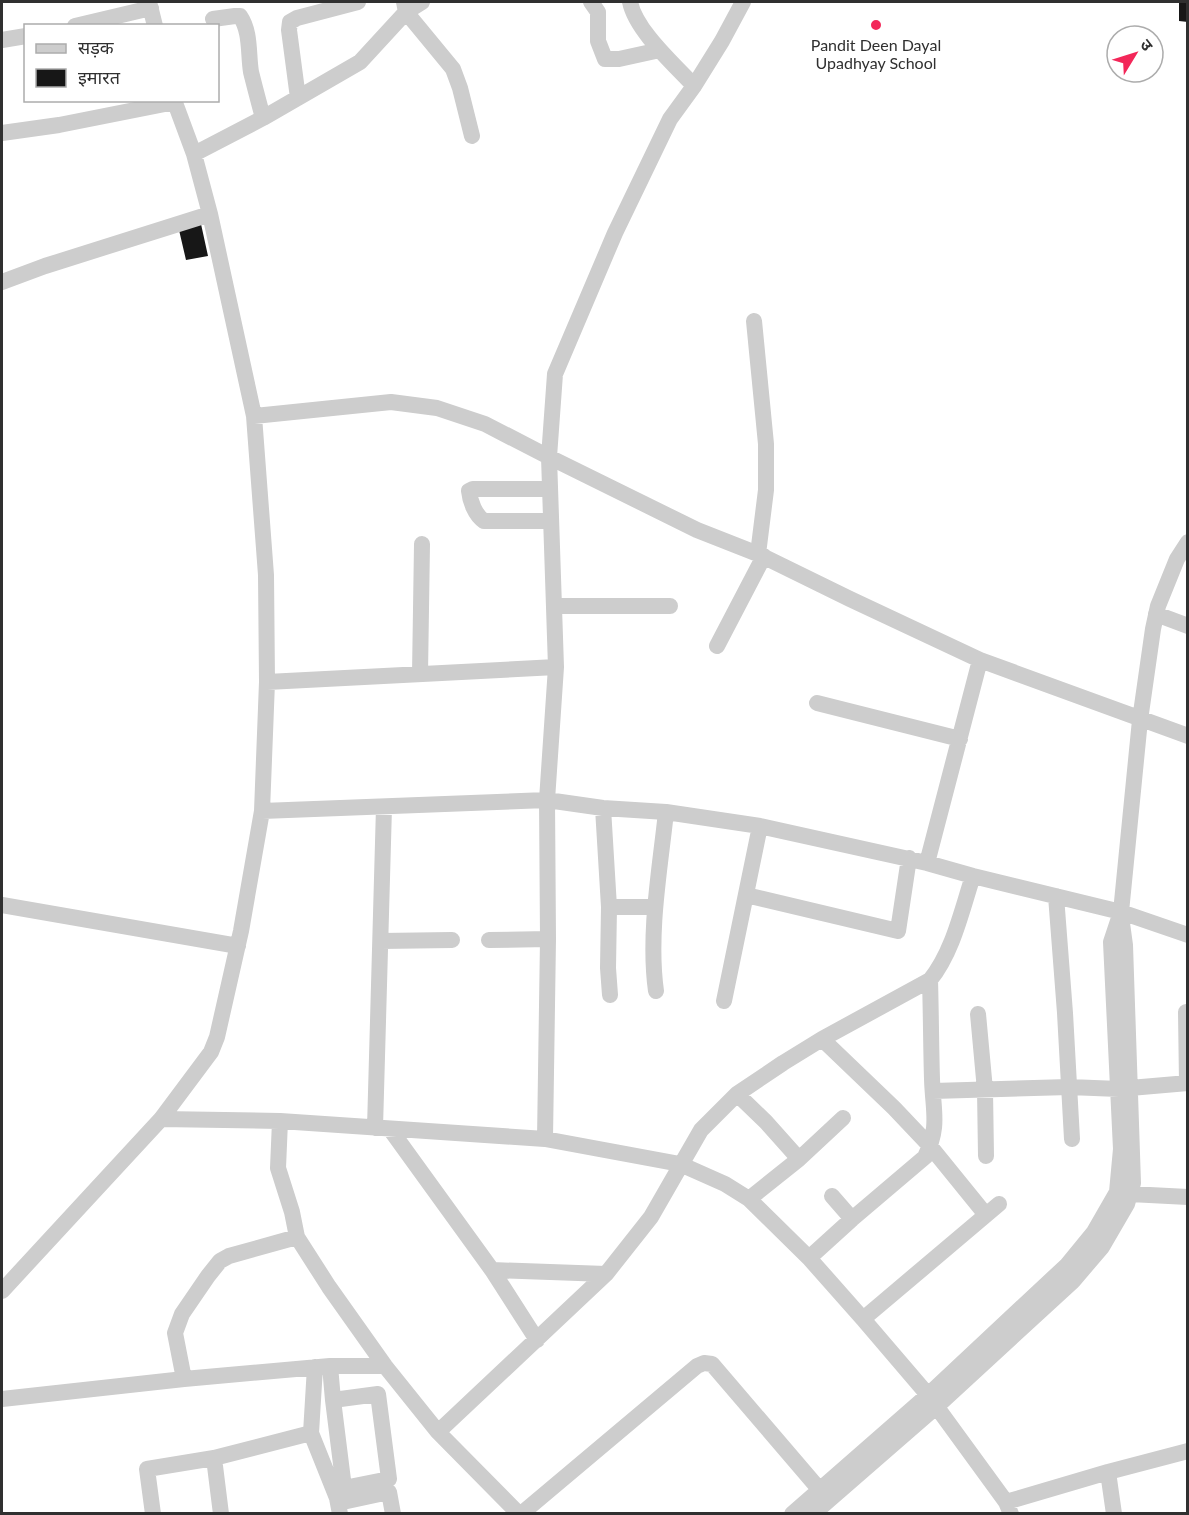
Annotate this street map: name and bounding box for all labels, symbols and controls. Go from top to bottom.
marker: Pandit Deen Dayal Upadhyay School [869,18,883,32]
legend [24,24,219,102]
north arrow [1105,24,1165,84]
place label: Pandit Deen Dayal Upadhyay School [811,35,941,72]
text: उ [1137,35,1158,54]
text: सड़क [78,36,115,58]
text: इमारत [78,66,121,88]

